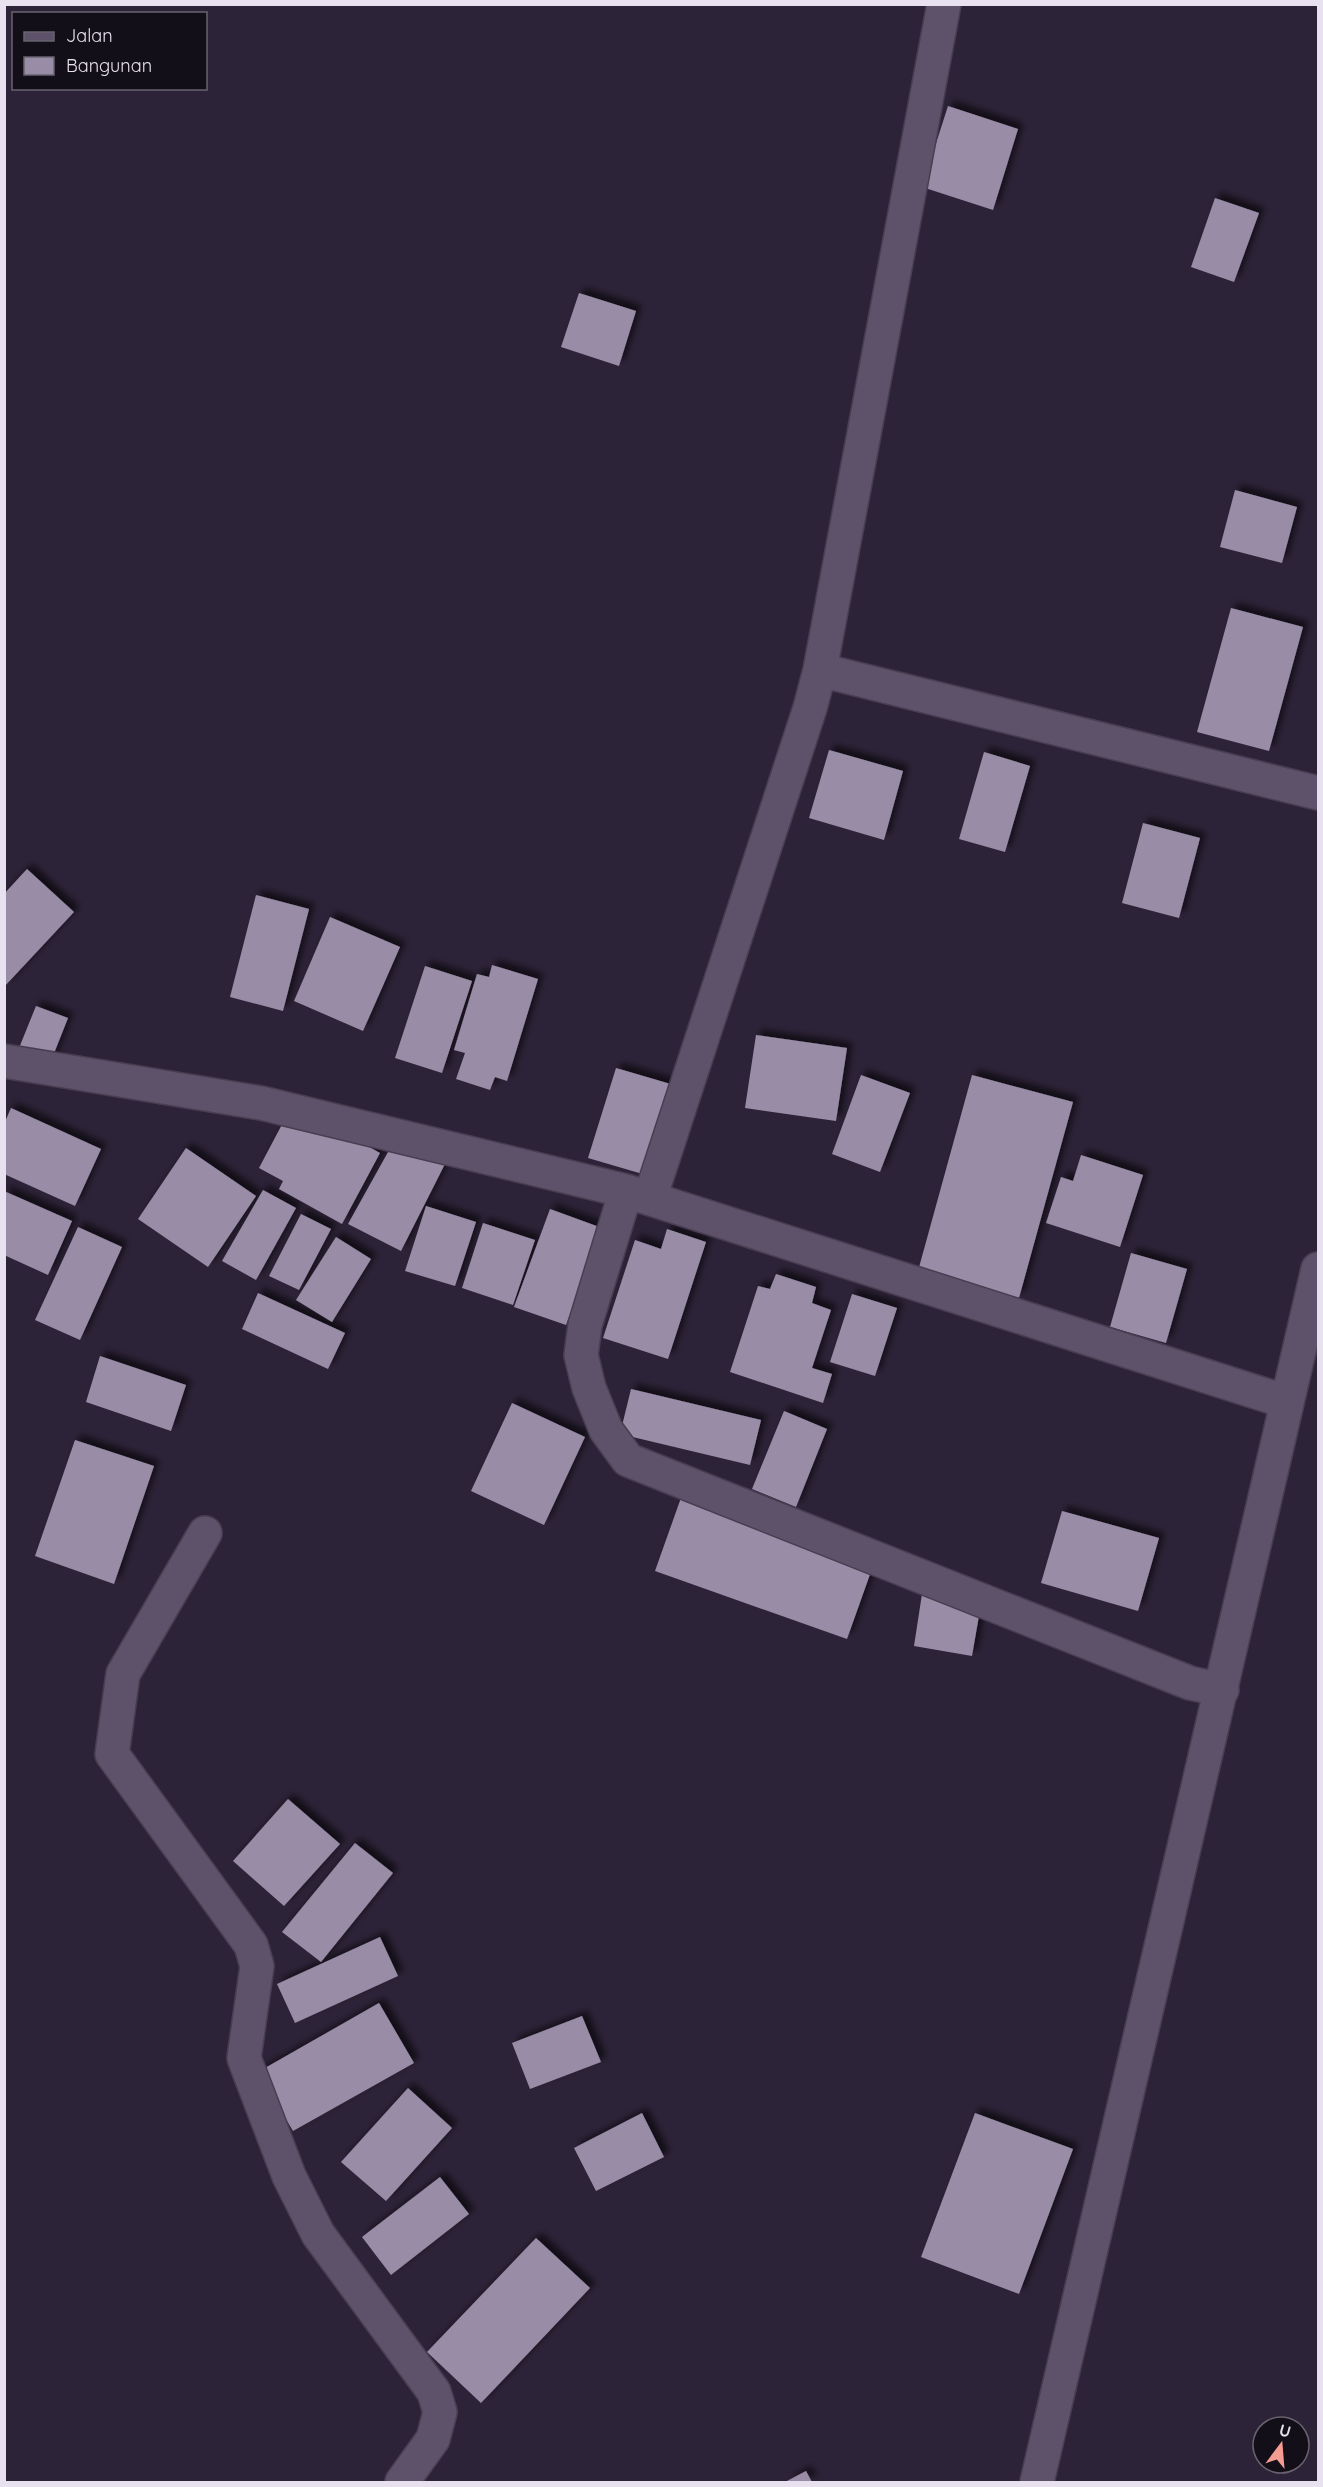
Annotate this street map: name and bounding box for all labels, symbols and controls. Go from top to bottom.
legend [12,12,207,90]
text: Jalan [66,24,113,47]
text: Bangunan [66,54,152,77]
north arrow [1251,2415,1311,2475]
text: U [1277,2419,1293,2442]

